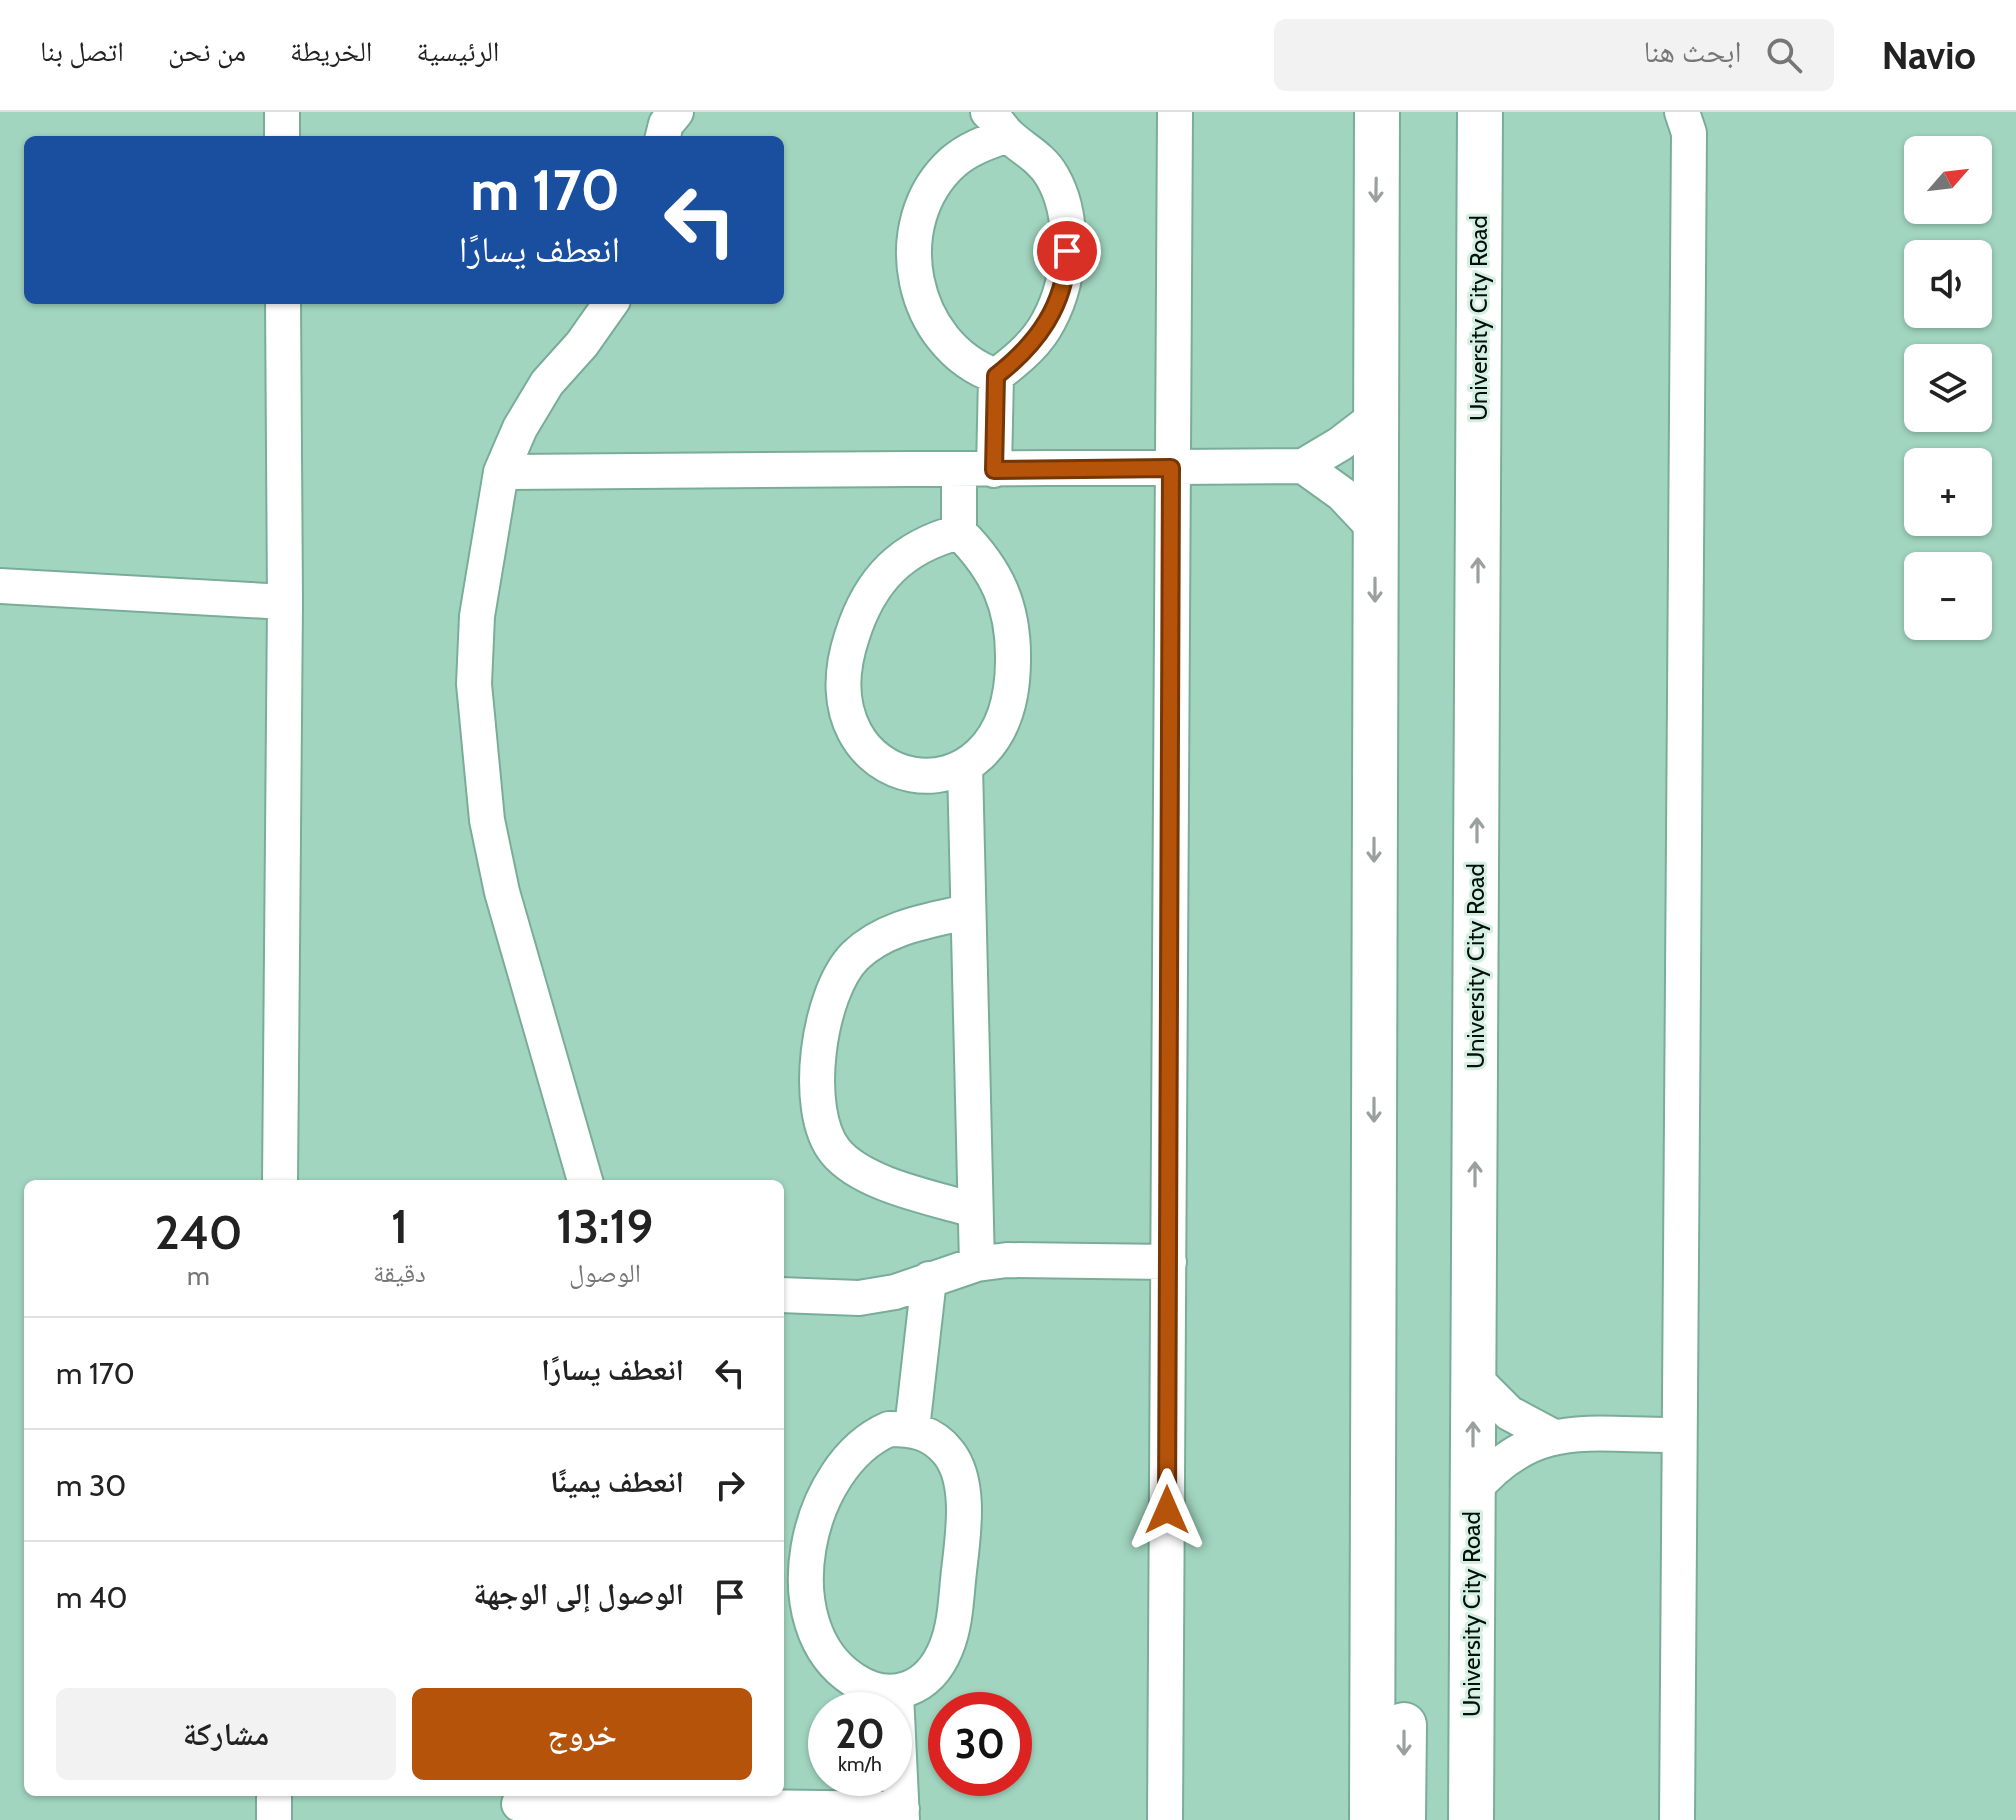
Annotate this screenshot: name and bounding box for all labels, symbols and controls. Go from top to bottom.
search box [1274,19,1834,91]
text: Navio [1882,32,1976,79]
text: ابحث هنا [1643,33,1742,70]
icon: search [1762,33,1806,77]
text: اتصل بنا [40,34,124,68]
text: من نحن [168,34,246,68]
text: الخريطة [290,34,373,68]
text: الرئيسية [417,34,500,68]
north arrow [1904,136,1992,224]
map controls [1904,136,1992,640]
text: 170 m [470,156,620,224]
icon: left [648,168,752,272]
one-way arrow [1369,176,1384,203]
street label: University City Road [1464,215,1493,421]
pin [1033,217,1101,285]
text: انعطف يسارًا [459,227,620,271]
icon: arrive [1045,229,1089,273]
button: sound [1904,240,1992,328]
button: layers [1904,344,1992,432]
button: + [1904,448,1992,536]
button: − [1904,552,1992,640]
one-way arrow [1470,557,1486,584]
one-way arrow [1367,576,1383,603]
one-way arrow [1469,817,1484,844]
one-way arrow [1366,836,1382,863]
street label: University City Road [1461,863,1490,1069]
one-way arrow [1366,1096,1382,1123]
one-way arrow [1467,1161,1483,1188]
text: 1 [391,1197,408,1255]
text: 13:19 [556,1197,654,1255]
text: 240 [154,1203,243,1261]
text: دقيقة [373,1257,426,1289]
text: الوصول [569,1257,641,1289]
text: m [187,1260,210,1292]
text: انعطف يسارًا [541,1351,684,1388]
icon: left [708,1351,752,1395]
text: 170 m [56,1355,135,1392]
one-way arrow [1465,1421,1481,1448]
text: انعطف يمينًا [550,1463,684,1500]
icon: right [708,1463,752,1507]
text: 30 m [56,1467,126,1504]
position arrow [1125,1468,1209,1552]
street label: University City Road [1457,1511,1486,1717]
text: الوصول إلى الوجهة [473,1575,684,1612]
icon: arrive [708,1575,752,1619]
text: 40 m [56,1579,127,1616]
button: مشاركة [56,1688,396,1780]
button: خروج [412,1688,752,1780]
speed limit sign: 30 [928,1692,1032,1796]
text: 20 [835,1709,885,1758]
one-way arrow [1396,1729,1412,1756]
text: km/h [838,1752,882,1776]

